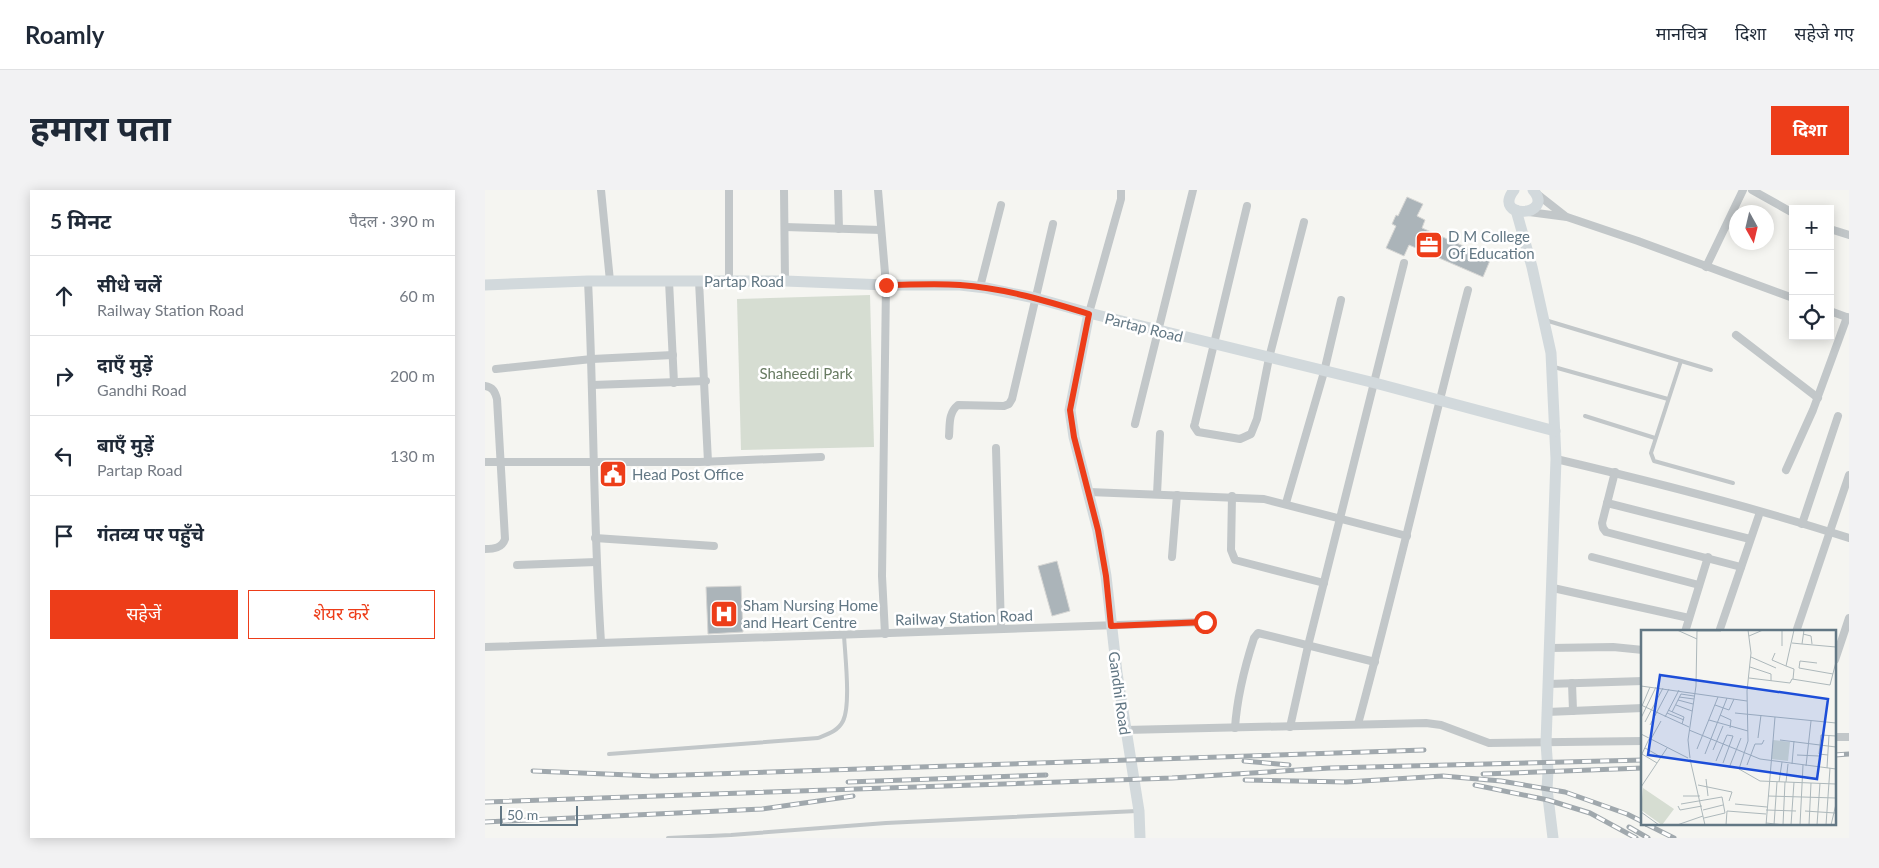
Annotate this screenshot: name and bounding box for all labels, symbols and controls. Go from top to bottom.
text: Roamly [25,20,104,49]
text: मानचित्र [1656,22,1707,44]
text: दिशा [1735,22,1766,44]
text: सहेजे गए [1794,22,1854,44]
text: हमारा पता [30,106,171,148]
button: दिशा [1771,106,1849,155]
north arrow [1729,205,1774,250]
map controls [1789,205,1834,340]
button: + [1789,205,1834,250]
text: 5 मिनट [50,208,111,233]
text: पैदल · 390 m [349,211,435,230]
place label: D M College Of Education [1448,227,1535,262]
office icon: D M College Of Education [1414,230,1444,260]
button: − [1789,250,1834,295]
street label: Partap Road [704,272,784,290]
text: सीधे चलें [97,273,162,296]
route end [875,274,898,297]
icon: ahead [50,282,78,310]
text: 60 m [399,286,435,305]
button: locate [1789,295,1834,340]
text: Railway Station Road [97,300,244,319]
street label: Partap Road [1103,309,1185,345]
text: दाएँ मुड़ें [97,353,153,376]
icon: right [50,362,78,390]
park label: Shaheedi Park [759,364,853,382]
text: 200 m [390,366,435,385]
text: Gandhi Road [97,380,187,399]
text: बाएँ मुड़ें [97,433,154,456]
icon: left [50,442,78,470]
text: 130 m [390,446,435,465]
public building icon: Head Post Office [598,459,628,489]
text: Partap Road [97,460,182,479]
place label: Head Post Office [632,465,744,483]
icon: arrive [50,522,78,550]
text: गंतव्य पर पहुँचे [97,522,204,545]
button: सहेजें [50,590,238,639]
button: शेयर करें [248,590,435,639]
place label: Sham Nursing Home and Heart Centre [743,596,878,631]
hospital icon: Sham Nursing Home and Heart Centre [709,599,739,629]
street label: Railway Station Road [895,606,1033,628]
route start [1194,611,1217,634]
inset map [1641,630,1837,826]
street label: Gandhi Road [1105,650,1135,736]
scale bar [500,803,577,826]
text: 50 m [507,806,538,823]

